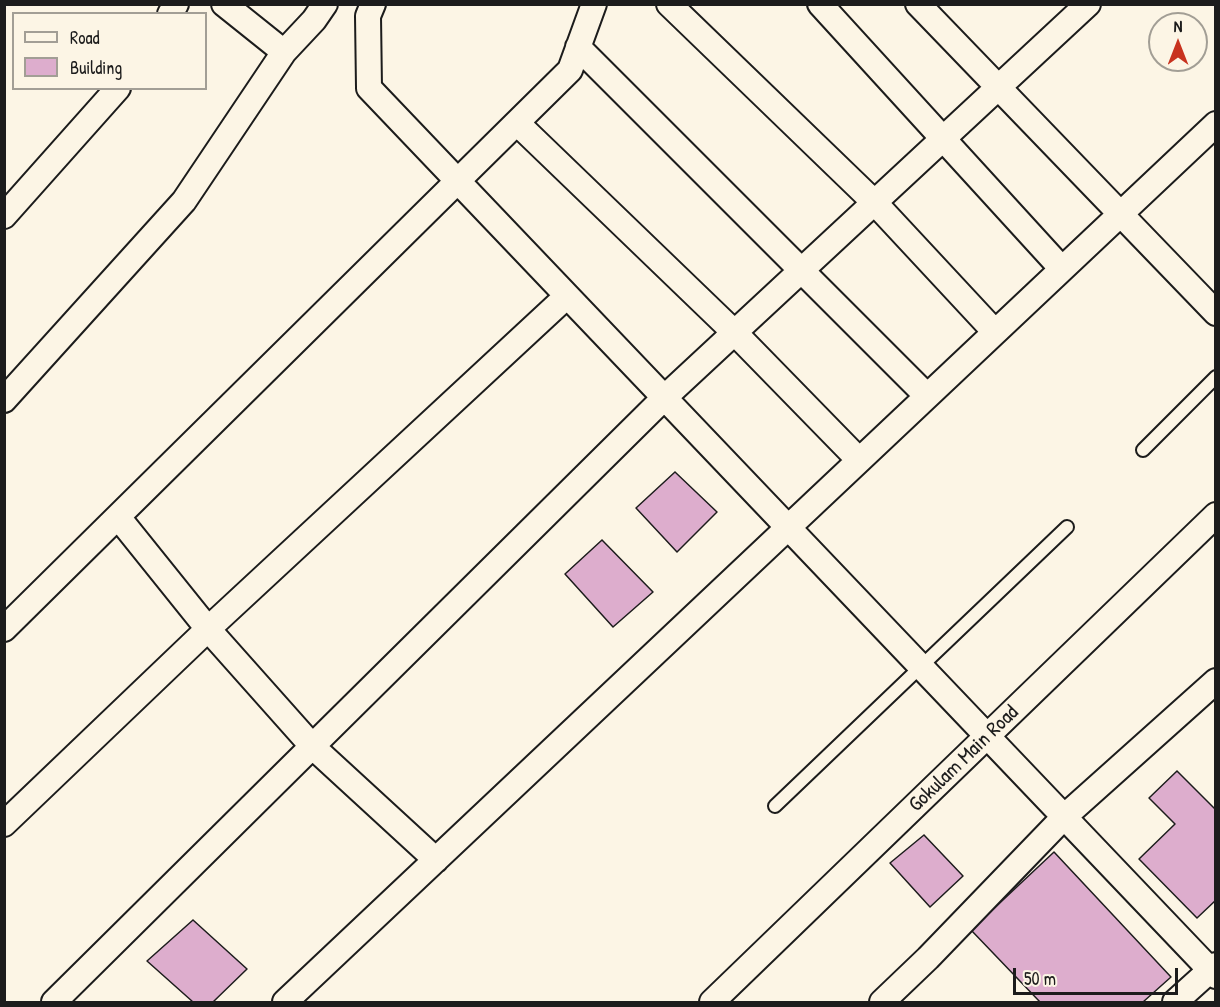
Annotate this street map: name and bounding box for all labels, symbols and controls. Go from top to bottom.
legend [12,12,207,90]
north arrow [1148,12,1208,72]
text: N [1174,15,1182,37]
text: Road [70,25,100,50]
text: Building [70,55,122,80]
street label: Gokulam Main Road [904,700,1024,818]
scale bar [1016,956,1181,994]
text: 50 m [1024,966,1056,991]

